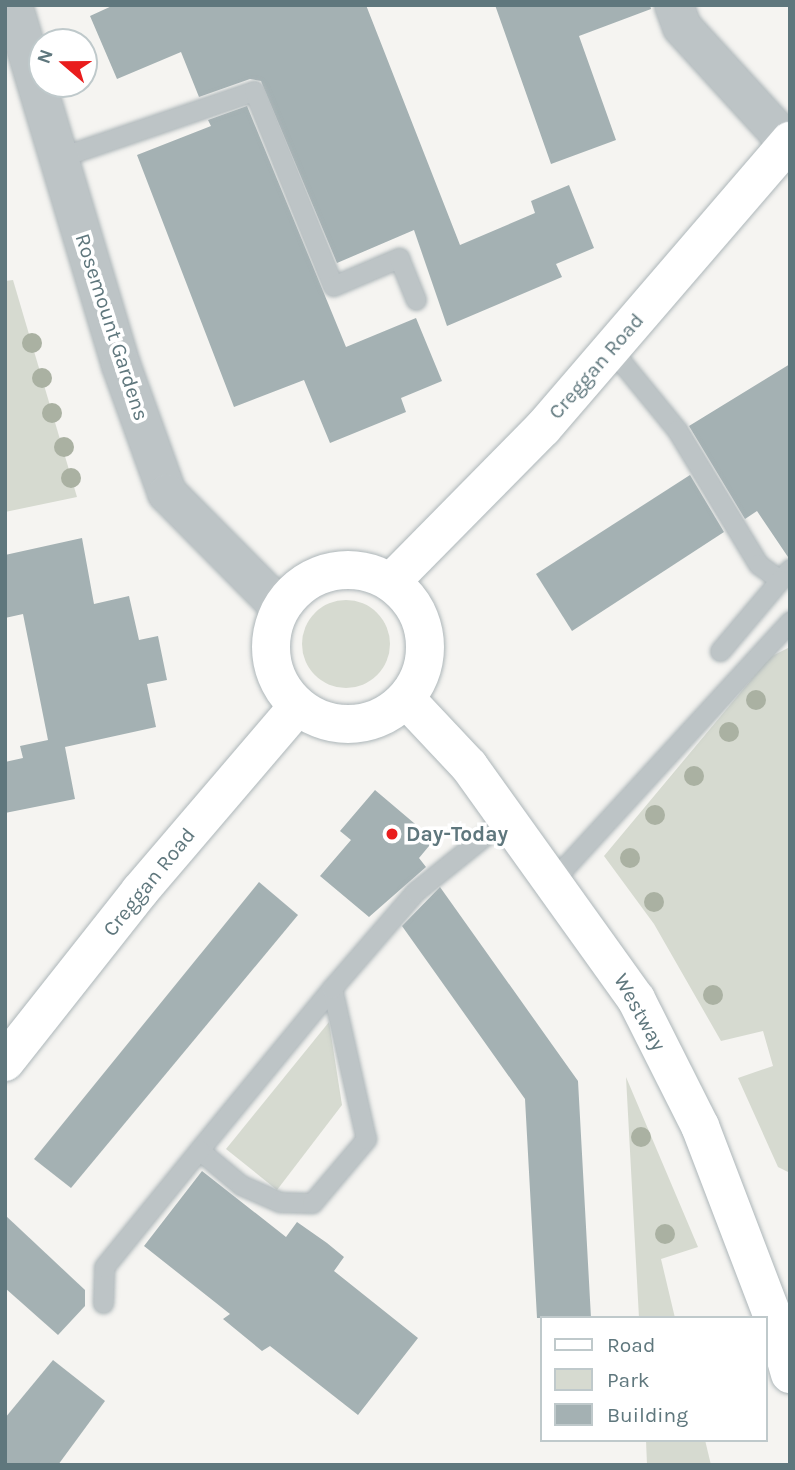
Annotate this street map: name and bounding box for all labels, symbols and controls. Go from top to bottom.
north arrow [28,28,98,98]
text: N [32,46,58,67]
street label: Rosemount Gardens [70,230,154,424]
street label: Creggan Road [543,308,649,424]
place label: Day-Today [406,821,508,847]
street label: Creggan Road [98,823,200,941]
marker: Day-Today [384,826,400,842]
street label: Westway [609,969,671,1055]
legend [540,1316,767,1442]
text: Road [607,1333,655,1357]
text: Park [607,1368,650,1392]
text: Building [607,1403,688,1427]

